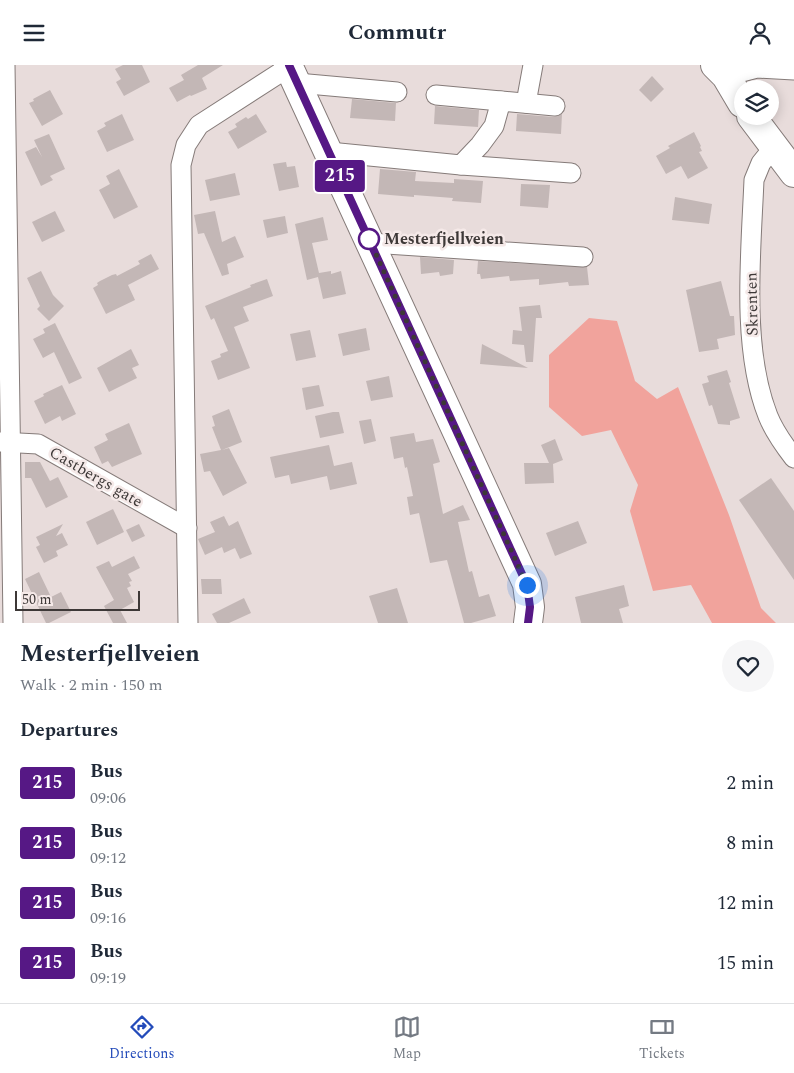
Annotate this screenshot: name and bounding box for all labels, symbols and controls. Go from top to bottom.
text: Commutr [348,16,446,49]
icon: menu [20,19,48,47]
icon: person [746,19,774,47]
map controls [734,80,779,125]
button: layers [734,80,779,125]
line badge: 215 [311,160,369,192]
text: 215 [325,162,355,189]
place label: Mesterfjellveien [384,227,504,251]
marker: Mesterfjellveien [358,228,380,250]
street label: Skrenten [739,272,765,336]
street label: Castbergs gate [45,441,147,513]
your location [515,573,540,598]
scale bar [15,588,140,611]
text: 50 m [22,589,52,610]
text: Mesterfjellveien [20,636,200,672]
button: heart [722,640,774,692]
text: Walk · 2 min · 150 m [20,673,163,697]
text: Departures [20,716,118,745]
text: Bus [90,757,123,786]
text: 215 [32,769,63,796]
text: 2 min [726,769,774,798]
text: 09:06 [90,786,126,810]
text: Bus [90,817,123,846]
text: 215 [32,829,63,856]
text: 8 min [726,829,774,858]
text: 09:12 [90,846,126,870]
text: Bus [90,877,123,906]
text: 215 [32,889,63,916]
text: 12 min [717,889,774,918]
text: 09:16 [90,906,126,930]
text: Bus [90,937,123,966]
text: 215 [32,949,63,976]
text: 15 min [717,949,774,978]
text: 09:19 [90,966,126,990]
tab: Directions [109,1013,174,1064]
tab: Map [393,1013,421,1064]
tab: Tickets [639,1013,685,1064]

